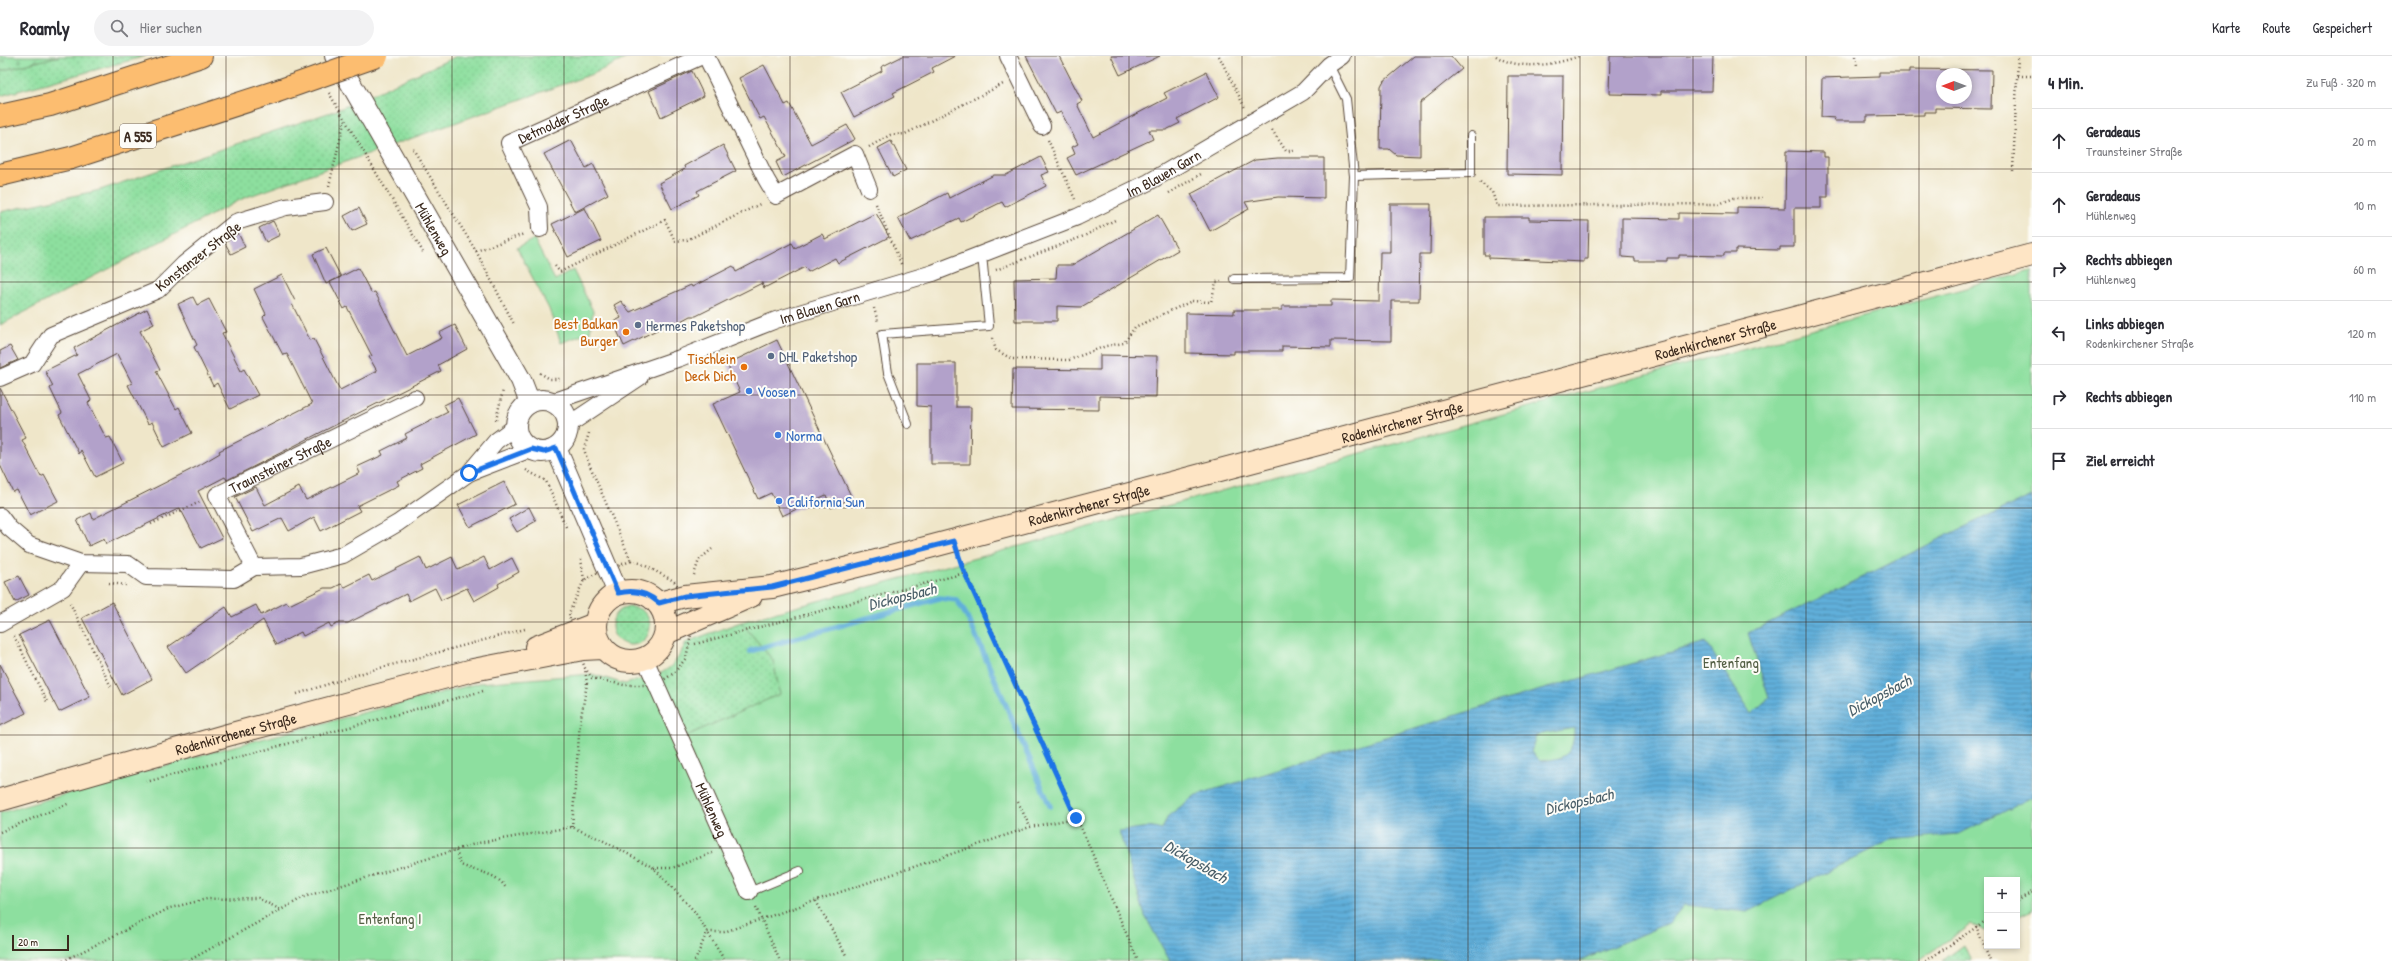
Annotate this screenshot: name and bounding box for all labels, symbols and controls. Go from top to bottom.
search box [94,10,374,46]
text: Roamly [20,15,70,41]
icon: search [108,17,130,39]
text: Hier suchen [140,17,202,38]
text: Karte [2212,18,2241,37]
text: Route [2263,18,2291,37]
text: Gespeichert [2313,18,2372,37]
north arrow [1936,68,1972,104]
text: 4 Min. [2048,71,2084,94]
text: Zu Fuß · 320 m [2306,73,2376,91]
street label: Detmolder Straße [514,89,612,148]
text: Geradeaus [2086,121,2140,142]
road number: A 555 [120,124,156,148]
icon: ahead [2048,130,2070,152]
text: 20 m [2352,132,2376,150]
text: Traunsteiner Straße [2086,142,2182,160]
street label: Im Blauen Garn [1123,143,1205,202]
text: Geradeaus [2086,185,2140,206]
icon: ahead [2048,194,2070,216]
text: 10 m [2354,196,2376,214]
street label: Mühlenweg [411,198,458,259]
text: Mühlenweg [2086,206,2136,224]
street label: Konstanzer Straße [151,216,245,296]
text: Rechts abbiegen [2086,249,2172,270]
icon: right [2048,258,2070,280]
text: 60 m [2353,260,2376,278]
text: Mühlenweg [2086,270,2136,288]
street label: Im Blauen Garn [777,285,862,329]
place label: Best Balkan Burger [554,313,618,351]
street label: Rodenkirchener Straße [1653,313,1778,365]
text: Links abbiegen [2086,313,2164,334]
place label: Hermes Paketshop [646,315,746,336]
marker: Hermes Paketshop [633,320,643,330]
icon: left [2048,322,2070,344]
text: 120 m [2348,324,2376,342]
marker: Best Balkan Burger [621,327,631,337]
text: Rodenkirchener Straße [2086,334,2194,352]
place label: DHL Paketshop [779,346,858,367]
place label: Tischlein Deck Dich [685,348,736,386]
marker: DHL Paketshop [766,351,776,361]
marker: Tischlein Deck Dich [739,362,749,372]
place label: Voosen [757,381,796,402]
marker: Voosen [744,386,754,396]
icon: right [2048,386,2070,408]
text: Rechts abbiegen [2086,386,2172,407]
text: 110 m [2349,388,2376,406]
street label: Rodenkirchener Straße [1339,396,1465,448]
place label: Norma [786,425,822,446]
street label: Traunsteiner Straße [225,430,335,498]
marker: Norma [773,430,783,440]
icon: arrive [2048,450,2070,472]
text: Ziel erreicht [2086,450,2155,471]
route start [460,464,478,482]
street label: Rodenkirchener Straße [1026,479,1152,531]
place label: California Sun [787,491,865,512]
marker: California Sun [774,496,784,506]
water label: Dickopsbach [866,577,940,615]
park label: Entenfang [1703,652,1759,673]
water label: Dickopsbach [1843,668,1916,721]
street label: Rodenkirchener Straße [173,707,299,760]
street label: Mühlenweg [691,779,734,841]
water label: Dickopsbach [1543,782,1616,820]
route end [1067,809,1085,827]
water label: Dickopsbach [1161,834,1233,888]
map controls [1984,877,2020,949]
button: + [1984,877,2020,913]
park label: Entenfang I [358,908,422,929]
button: − [1984,913,2020,949]
scale bar [12,933,69,952]
text: 20 m [18,935,38,949]

